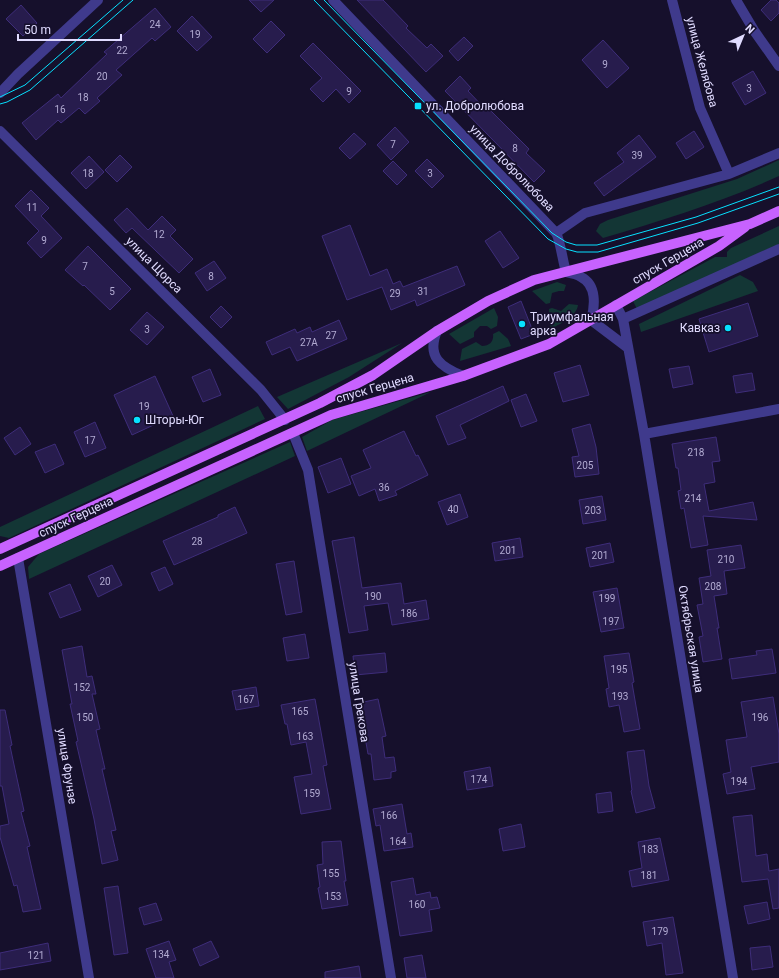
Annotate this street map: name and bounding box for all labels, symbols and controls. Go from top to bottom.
street label: улица Желябова [683,15,721,109]
scale bar [18,16,121,42]
north arrow [723,16,763,56]
house number: 24 [149,19,161,30]
text: N [742,22,757,37]
text: 50 m [24,23,51,37]
house number: 19 [189,29,201,40]
house number: 22 [116,45,128,56]
house number: 9 [602,59,608,70]
house number: 20 [96,71,108,82]
house number: 3 [746,83,752,94]
house number: 9 [346,86,352,97]
house number: 18 [77,92,89,103]
place label: ул. Добролюбова [426,99,524,113]
marker: ул. Добролюбова [413,101,423,111]
house number: 16 [54,104,66,115]
street label: улица Добролюбова [467,122,557,214]
house number: 7 [390,139,396,150]
house number: 8 [512,143,518,154]
house number: 39 [631,150,643,161]
house number: 18 [82,168,94,179]
house number: 3 [427,168,433,179]
house number: 11 [26,202,38,213]
house number: 12 [153,229,165,240]
street label: улица Щорса [123,234,185,296]
house number: 9 [41,235,47,246]
street label: спуск Герцена [630,235,706,287]
house number: 7 [82,261,88,272]
house number: 8 [208,271,214,282]
house number: 5 [109,286,115,297]
house number: 31 [417,286,429,297]
house number: 29 [389,288,401,299]
place label: Триумфальная арка [530,310,613,338]
marker: Триумфальная арка [517,319,527,329]
place label: Кавказ [680,321,720,335]
marker: Кавказ [723,323,733,333]
house number: 3 [144,324,150,335]
house number: 27 [325,330,337,341]
house number: 27А [300,337,318,348]
street label: спуск Герцена [335,370,415,406]
house number: 19 [138,401,150,412]
place label: Шторы-Юг [145,413,204,427]
marker: Шторы-Юг [132,415,142,425]
house number: 17 [84,435,96,446]
house number: 218 [688,447,705,458]
house number: 205 [577,460,594,471]
house number: 36 [378,482,390,493]
house number: 214 [685,493,702,504]
street label: спуск Герцена [37,494,115,540]
house number: 40 [447,504,459,515]
house number: 203 [585,505,601,516]
house number: 28 [191,536,203,547]
house number: 201 [500,545,516,556]
house number: 201 [592,550,608,561]
house number: 210 [718,554,735,565]
house number: 20 [99,576,111,587]
house number: 208 [705,581,722,592]
street label: Октябрьская улица [676,584,706,694]
house number: 190 [365,591,382,602]
house number: 199 [599,593,615,604]
house number: 186 [401,608,418,619]
house number: 197 [603,616,620,627]
street label: улица Грекова [346,661,372,743]
house number: 195 [611,664,628,675]
house number: 152 [74,682,91,693]
house number: 193 [612,691,628,702]
house number: 167 [238,694,255,705]
house number: 165 [292,706,309,717]
house number: 150 [77,712,94,723]
house number: 196 [752,712,769,723]
street label: улица Фрунзе [54,727,80,805]
house number: 163 [297,731,313,742]
house number: 174 [471,774,488,785]
house number: 194 [731,776,748,787]
house number: 159 [304,788,320,799]
house number: 166 [381,810,398,821]
house number: 164 [390,836,407,847]
house number: 183 [642,844,658,855]
house number: 155 [323,868,340,879]
house number: 181 [641,870,657,881]
house number: 153 [325,891,341,902]
house number: 160 [409,899,426,910]
house number: 179 [652,926,668,937]
house number: 134 [153,949,170,960]
house number: 121 [28,950,44,961]

